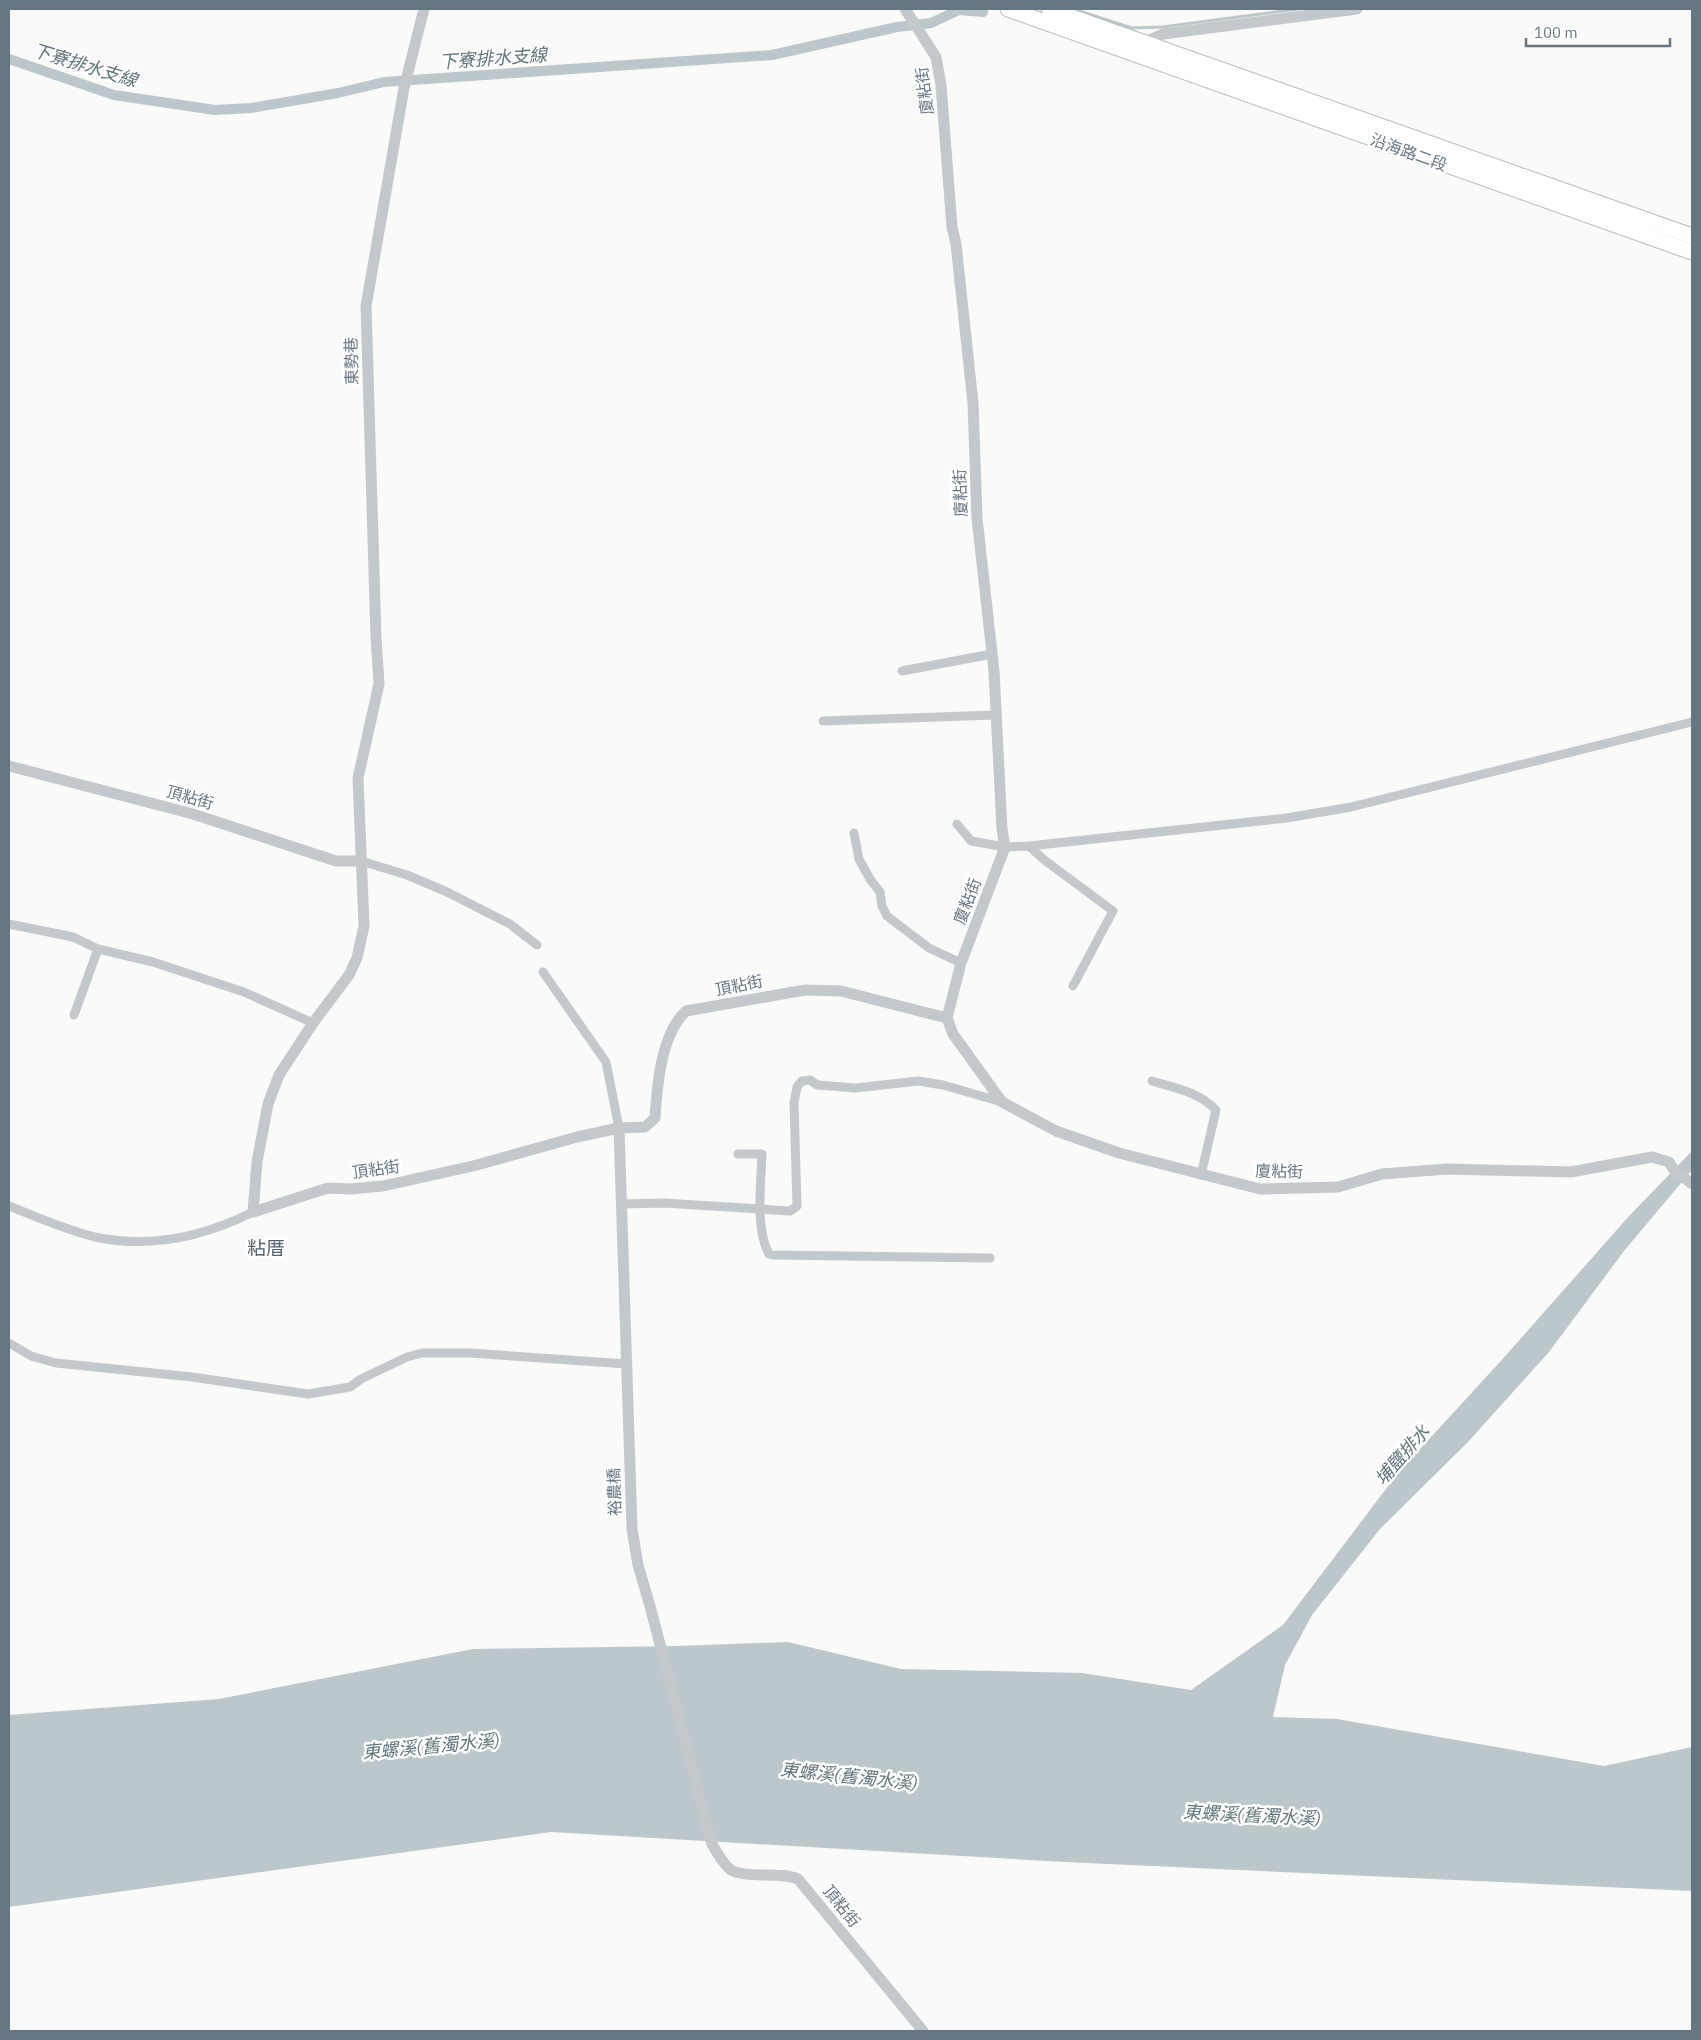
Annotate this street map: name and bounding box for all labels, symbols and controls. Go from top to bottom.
scale bar [1526,15,1670,47]
text: 100 m [1534,23,1578,42]
water label: 下寮排水支線 [30,38,142,92]
water label: 下寮排水支線 [438,43,550,73]
street label: 廈粘街 [911,66,937,116]
street label: 沿海路二段 [1368,129,1450,175]
street label: 東勢巷 [341,337,361,385]
street label: 廈粘街 [949,469,971,517]
street label: 頂粘街 [164,781,216,813]
street label: 廈粘街 [949,875,985,927]
street label: 頂粘街 [714,971,764,999]
street label: 頂粘街 [351,1156,401,1182]
street label: 廈粘街 [1255,1161,1303,1181]
district label: 粘厝 [247,1236,285,1260]
water label: 埔鹽排水 [1370,1420,1435,1490]
street label: 裕農橋 [603,1468,625,1516]
water label: 東螺溪(舊濁水溪) [361,1729,501,1763]
water label: 東螺溪(舊濁水溪) [779,1757,919,1795]
water label: 東螺溪(舊濁水溪) [1183,1800,1321,1830]
street label: 頂粘街 [819,1881,865,1931]

